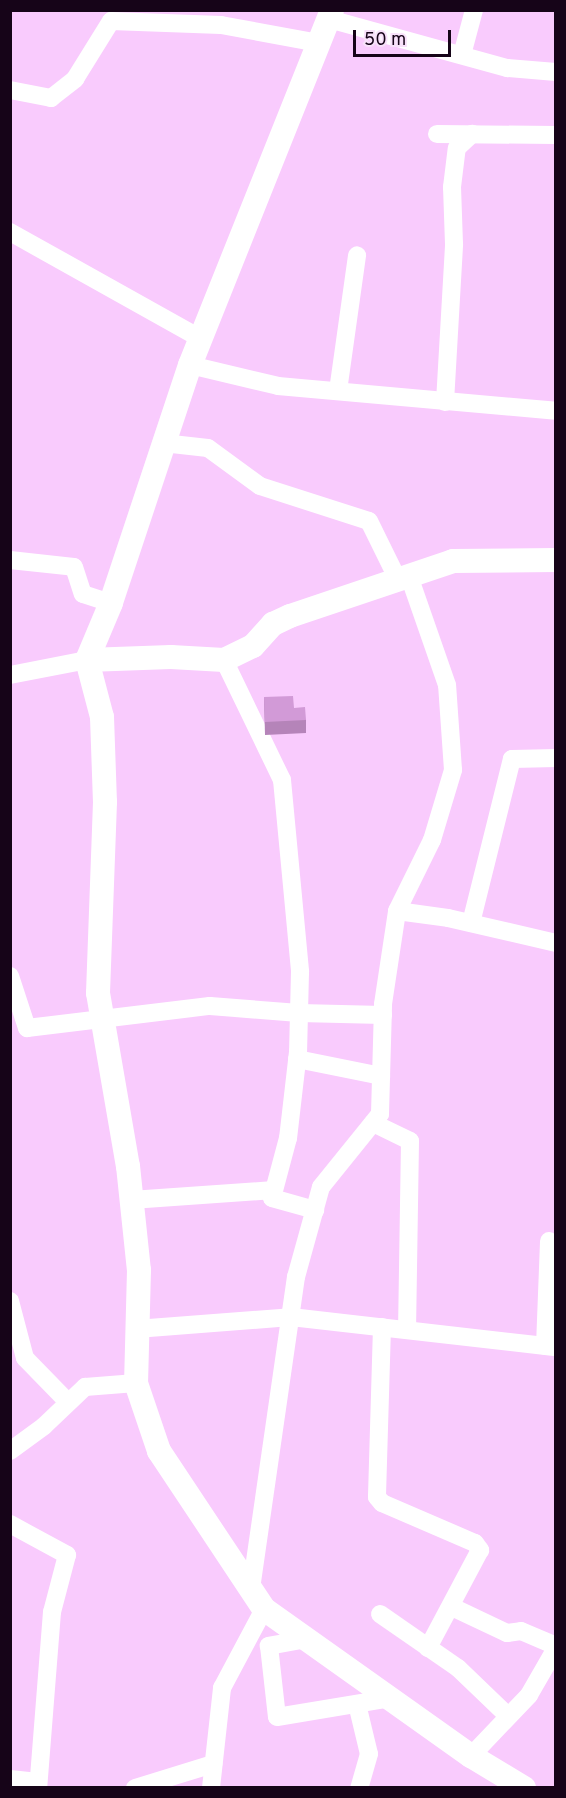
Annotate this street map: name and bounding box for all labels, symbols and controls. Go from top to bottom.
scale bar [356,18,454,56]
text: 50 m [364,29,406,52]

